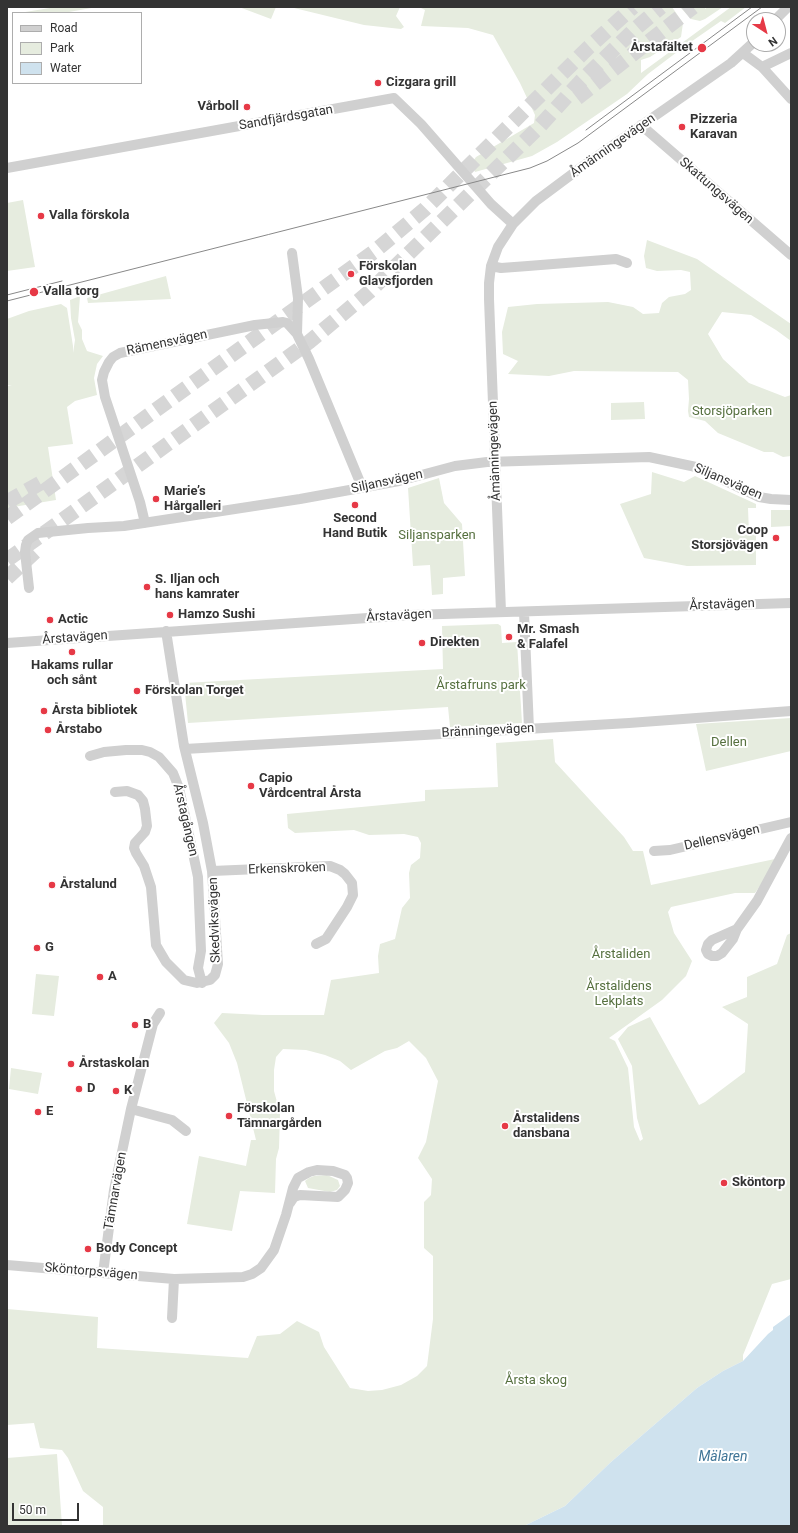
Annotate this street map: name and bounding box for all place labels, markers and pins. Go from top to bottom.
place label: Årstafältet [631,40,693,56]
marker: Årstafältet [696,42,708,54]
place label: Cizgara grill [386,75,456,91]
marker: Cizgara grill [373,78,383,88]
place label: Vårboll [198,99,239,115]
marker: Vårboll [242,102,252,112]
place label: Pizzeria Karavan [690,112,737,143]
marker: Pizzeria Karavan [677,122,687,132]
place label: Valla förskola [49,208,129,224]
marker: Valla förskola [36,211,46,221]
place label: Förskolan Glavsfjorden [359,259,433,290]
marker: Förskolan Glavsfjorden [346,269,356,279]
place label: Valla torg [43,284,99,300]
marker: Valla torg [28,286,40,298]
place label: Marie’s Hårgalleri [164,484,221,515]
marker: Marie’s Hårgalleri [151,494,161,504]
marker: Second Hand Butik [350,500,360,510]
place label: Second Hand Butik [323,511,387,542]
place label: Coop Storsjövägen [691,523,768,554]
marker: Coop Storsjövägen [771,533,781,543]
place label: S. Iljan och hans kamrater [155,572,239,603]
marker: S. Iljan och hans kamrater [142,582,152,592]
place label: Hamzo Sushi [178,607,255,623]
marker: Hamzo Sushi [165,610,175,620]
place label: Actic [58,612,88,628]
marker: Actic [45,615,55,625]
place label: Mr. Smash & Falafel [517,622,579,653]
marker: Mr. Smash & Falafel [504,632,514,642]
place label: Direkten [430,635,479,651]
marker: Direkten [417,638,427,648]
marker: Hakams rullar och sånt [67,647,77,657]
place label: Hakams rullar och sånt [31,658,113,689]
place label: Förskolan Torget [145,683,244,699]
marker: Förskolan Torget [132,686,142,696]
place label: Årsta bibliotek [52,703,137,719]
marker: Årsta bibliotek [39,706,49,716]
place label: Årstabo [56,722,102,738]
marker: Årstabo [43,725,53,735]
place label: Capio Vårdcentral Årsta [259,771,361,802]
marker: Capio Vårdcentral Årsta [246,781,256,791]
place label: Årstalund [60,877,117,893]
marker: Årstalund [47,880,57,890]
place label: G [45,940,54,956]
marker: G [32,943,42,953]
place label: A [108,969,117,985]
marker: A [95,972,105,982]
place label: B [143,1017,151,1033]
marker: B [130,1020,140,1030]
place label: Årstaskolan [79,1056,149,1072]
marker: Årstaskolan [66,1059,76,1069]
place label: D [87,1081,95,1097]
place label: K [124,1083,132,1099]
marker: D [74,1084,84,1094]
marker: K [111,1086,121,1096]
place label: Förskolan Tämnargården [237,1101,322,1132]
place label: E [46,1104,53,1120]
marker: E [33,1107,43,1117]
marker: Förskolan Tämnargården [224,1111,234,1121]
place label: Årstalidens dansbana [513,1111,580,1142]
marker: Årstalidens dansbana [500,1121,510,1131]
place label: Sköntorp [732,1175,785,1191]
marker: Sköntorp [719,1178,729,1188]
place label: Body Concept [96,1241,177,1257]
marker: Body Concept [83,1244,93,1254]

